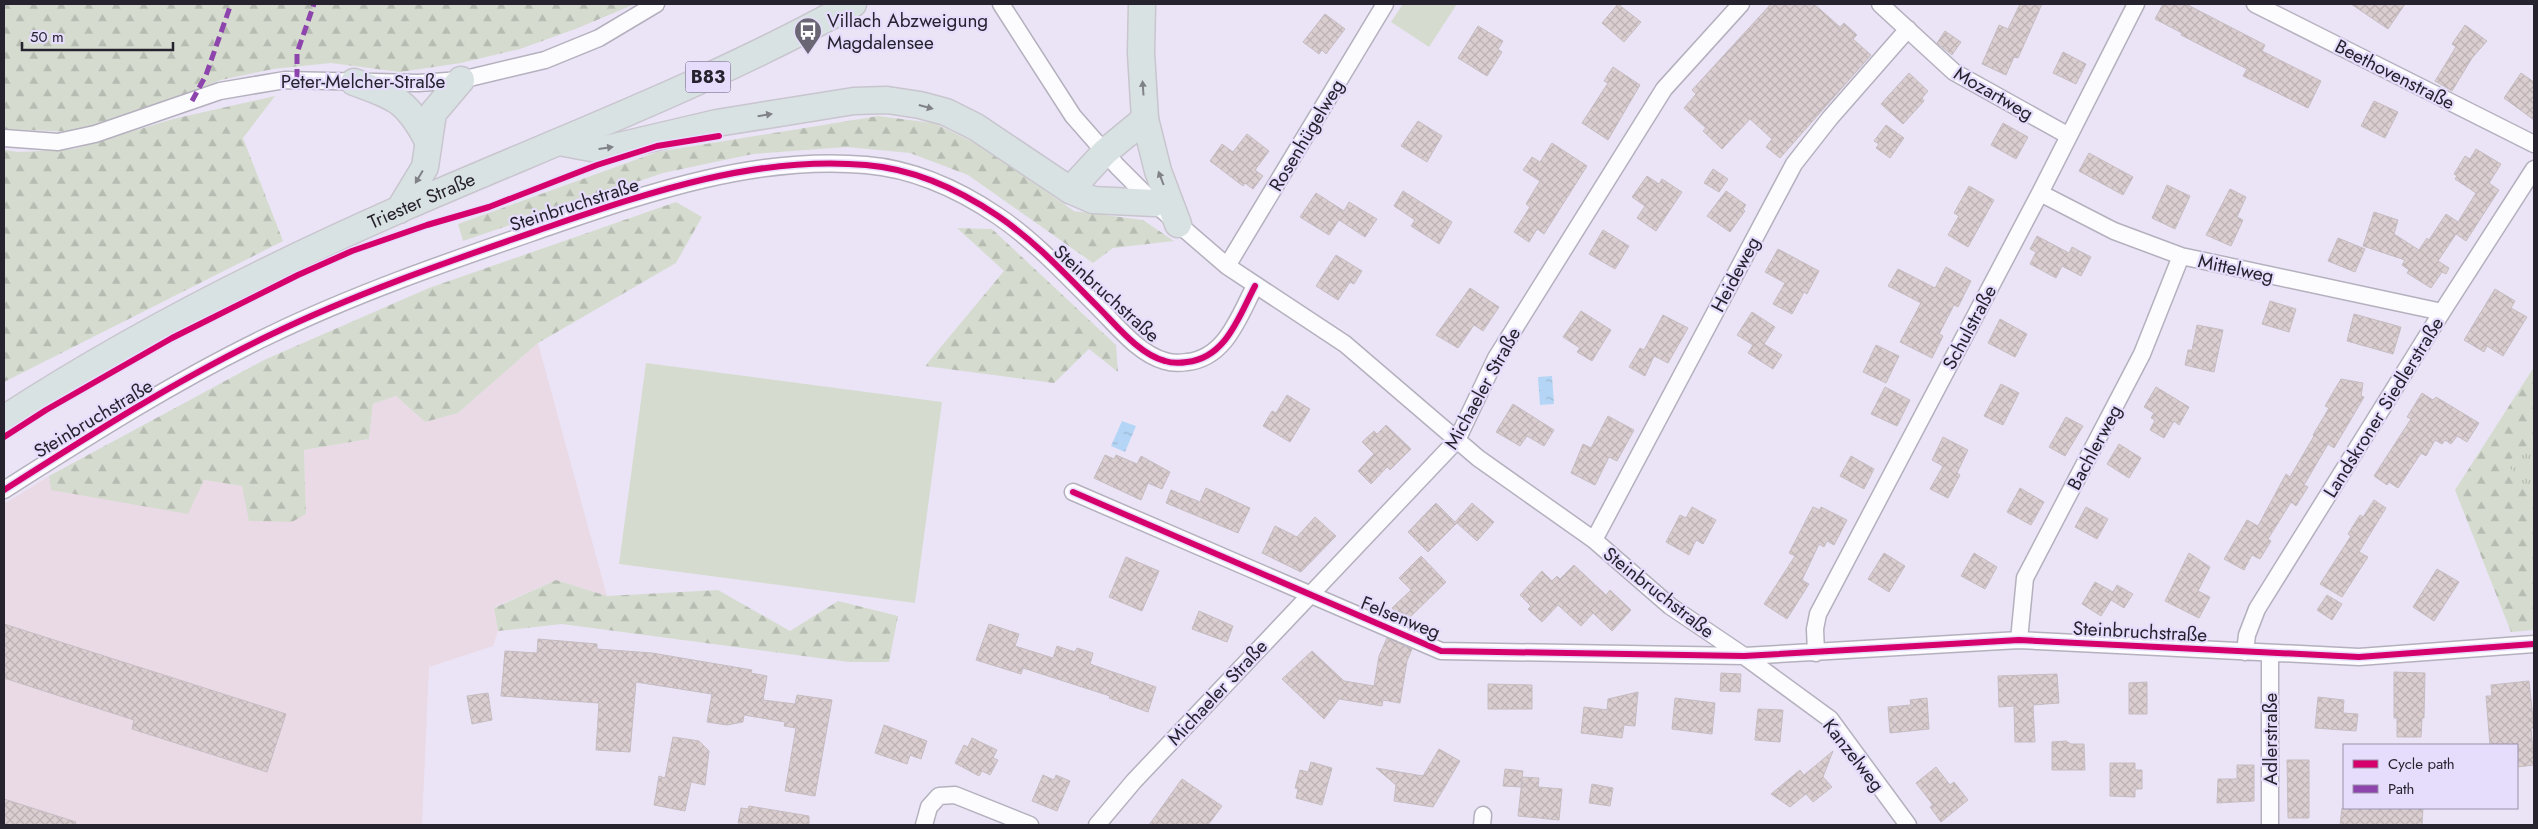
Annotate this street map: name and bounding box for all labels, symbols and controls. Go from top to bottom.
place label: Villach Abzweigung Magdalensee [827,7,988,56]
bus stop icon: Villach Abzweigung Magdalensee [793,16,823,55]
scale bar [22,20,174,52]
text: 50 m [30,26,64,48]
street label: Beethovenstraße [2330,33,2459,116]
street label: Mozartweg [1949,60,2038,127]
road number: B83 [686,62,730,92]
street label: Peter-Melcher-Straße [281,68,445,95]
street label: Rosenhügelweg [1262,74,1351,196]
one-way arrow [1138,79,1146,95]
one-way arrow [918,103,933,111]
one-way arrow [757,111,773,119]
one-way arrow [599,144,615,152]
street label: Triester Straße [364,165,480,236]
one-way arrow [415,170,424,183]
one-way arrow [1157,170,1165,185]
street label: Steinbruchstraße [506,171,642,238]
street label: Heideweg [1704,232,1767,317]
street label: Steinbruchstraße [1048,238,1166,349]
street label: Mittelweg [2195,247,2276,290]
street label: Schulstraße [1936,280,2003,374]
street label: Landskroner Siedlerstraße [2317,312,2450,503]
street label: Michaeler Straße [1438,322,1527,454]
street label: Steinbruchstraße [29,372,158,465]
street label: Bachlerweg [2061,400,2128,495]
street label: Steinbruchstraße [1597,540,1720,645]
street label: Felsenweg [1357,589,1445,646]
street label: Steinbruchstraße [2072,614,2208,649]
street label: Michaeler Straße [1161,633,1274,751]
street label: Adlerstraße [2257,693,2284,785]
street label: Kanzelweg [1817,713,1891,797]
legend [2343,744,2518,809]
text: Cycle path [2388,753,2455,775]
text: Path [2388,778,2414,800]

